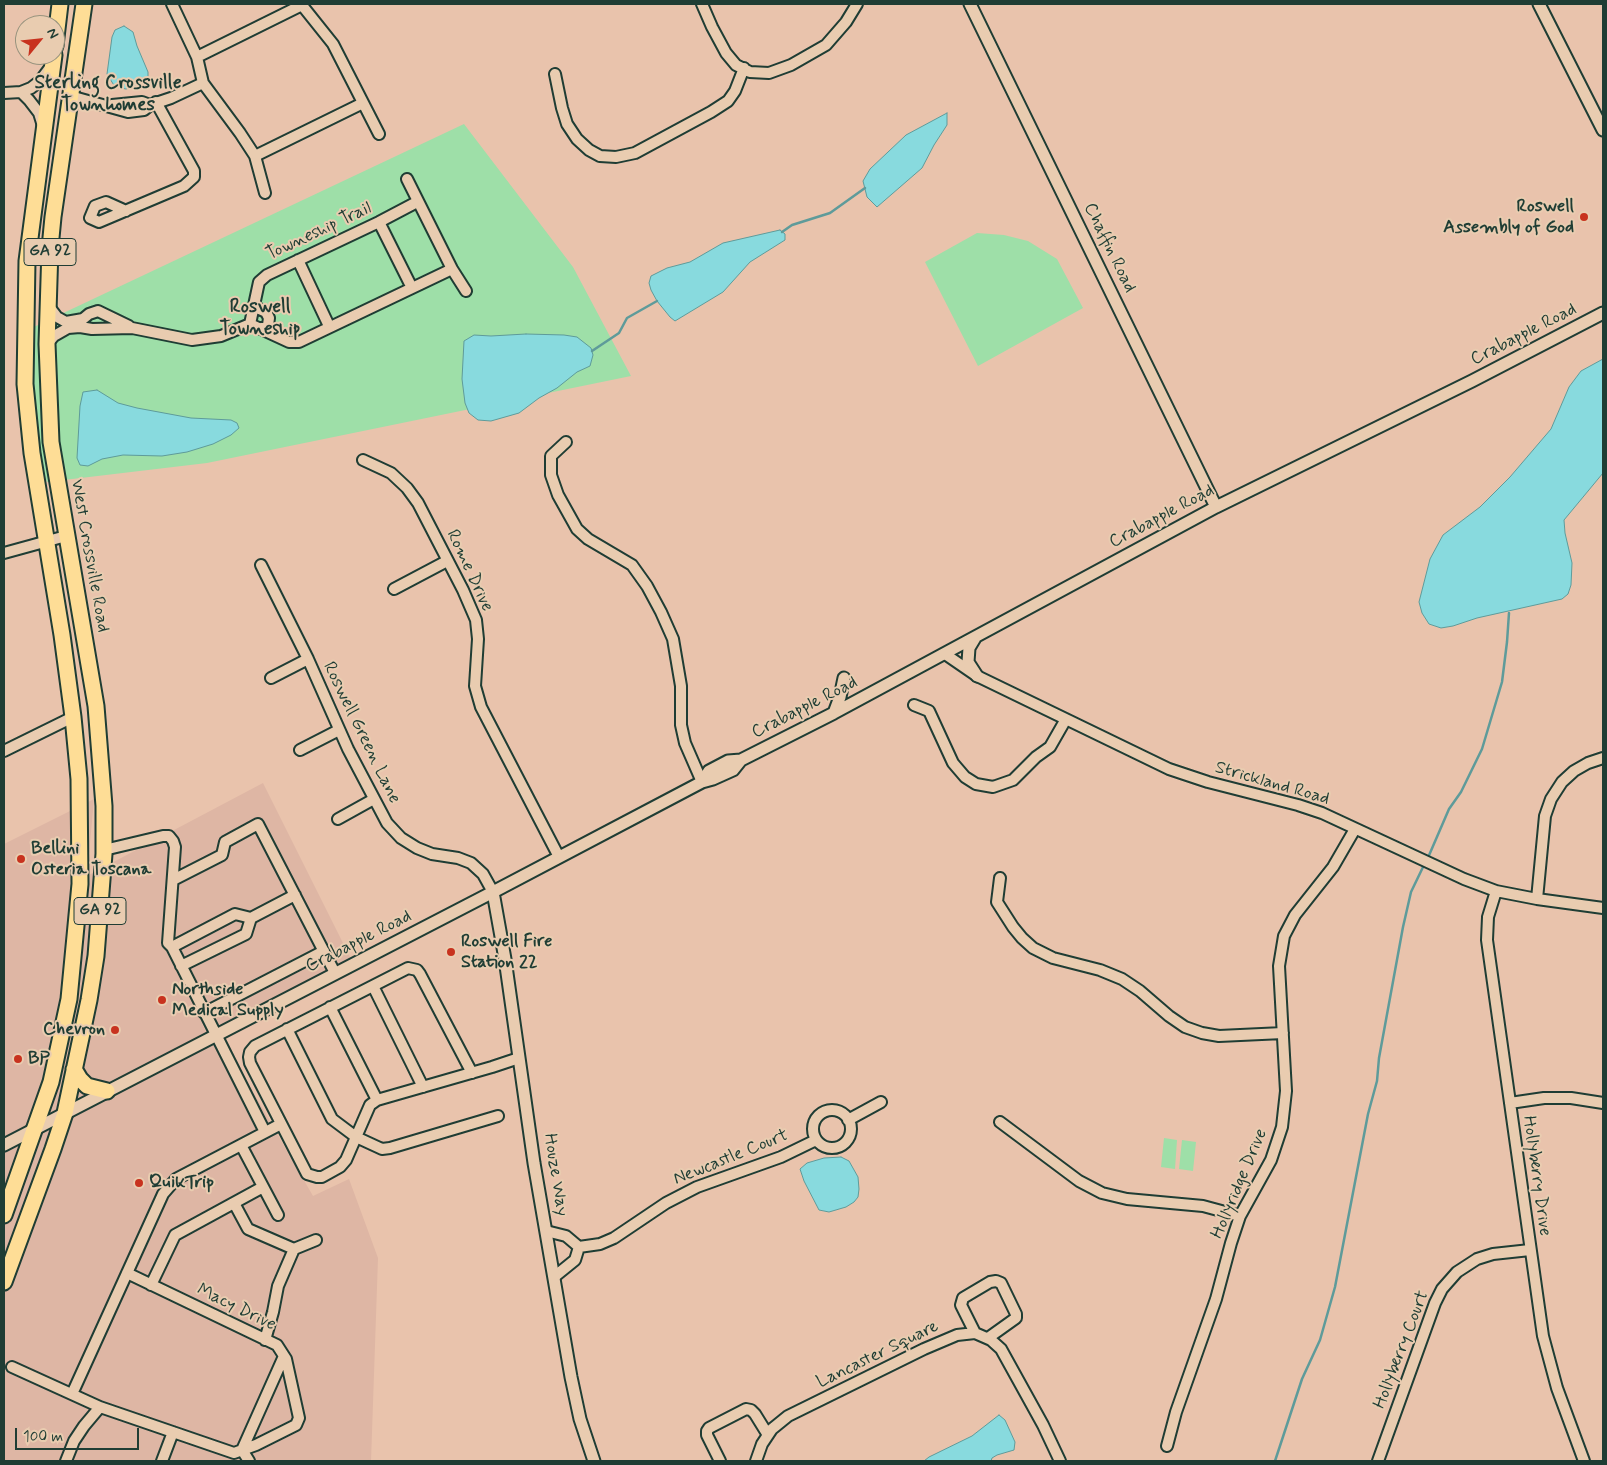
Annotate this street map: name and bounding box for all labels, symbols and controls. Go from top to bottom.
north arrow [15,15,65,65]
text: N [42,25,62,42]
district label: Sterling Crossville Townhomes [34,73,182,117]
place label: Roswell Assembly of God [1443,196,1574,238]
street label: Towneship Trail [263,198,375,266]
street label: Chaffin Road [1078,200,1140,296]
marker: Roswell Assembly of God [1578,211,1590,223]
road number: GA 92 [24,238,76,266]
district label: Roswell Towneship [220,297,300,341]
street label: Crabapple Road [1467,299,1581,371]
street label: West Crossville Road [65,478,113,634]
street label: Crabapple Road [1106,480,1218,554]
street label: Rome Drive [441,527,497,615]
street label: Roswell Green Lane [317,659,405,807]
street label: Crabapple Road [748,672,862,744]
street label: Strickland Road [1212,757,1332,811]
place label: Bellini Osteria Toscana [31,838,151,881]
marker: Bellini Osteria Toscana [15,853,27,865]
road number: GA 92 [74,898,126,924]
street label: Crabapple Road [302,906,416,978]
place label: Roswell Fire Station 22 [461,931,552,974]
marker: Roswell Fire Station 22 [445,946,457,958]
place label: Northside Medical Supply [172,979,284,1022]
marker: Northside Medical Supply [156,994,168,1006]
place label: Chevron [43,1019,105,1041]
marker: Chevron [109,1024,121,1036]
place label: BP [28,1048,50,1070]
marker: BP [12,1053,24,1065]
street label: Hollyberry Drive [1517,1115,1555,1237]
street label: Newcastle Court [670,1125,792,1191]
street label: Hollyridge Drive [1207,1126,1273,1242]
street label: Houze Way [538,1132,572,1218]
place label: QuikTrip [149,1172,214,1194]
marker: QuikTrip [133,1177,145,1189]
street label: Macy Drive [193,1280,279,1336]
street label: Hollyberry Court [1370,1288,1434,1412]
street label: Lancaster Square [813,1316,943,1394]
scale bar [18,1418,141,1450]
text: 100 m [23,1427,63,1447]

